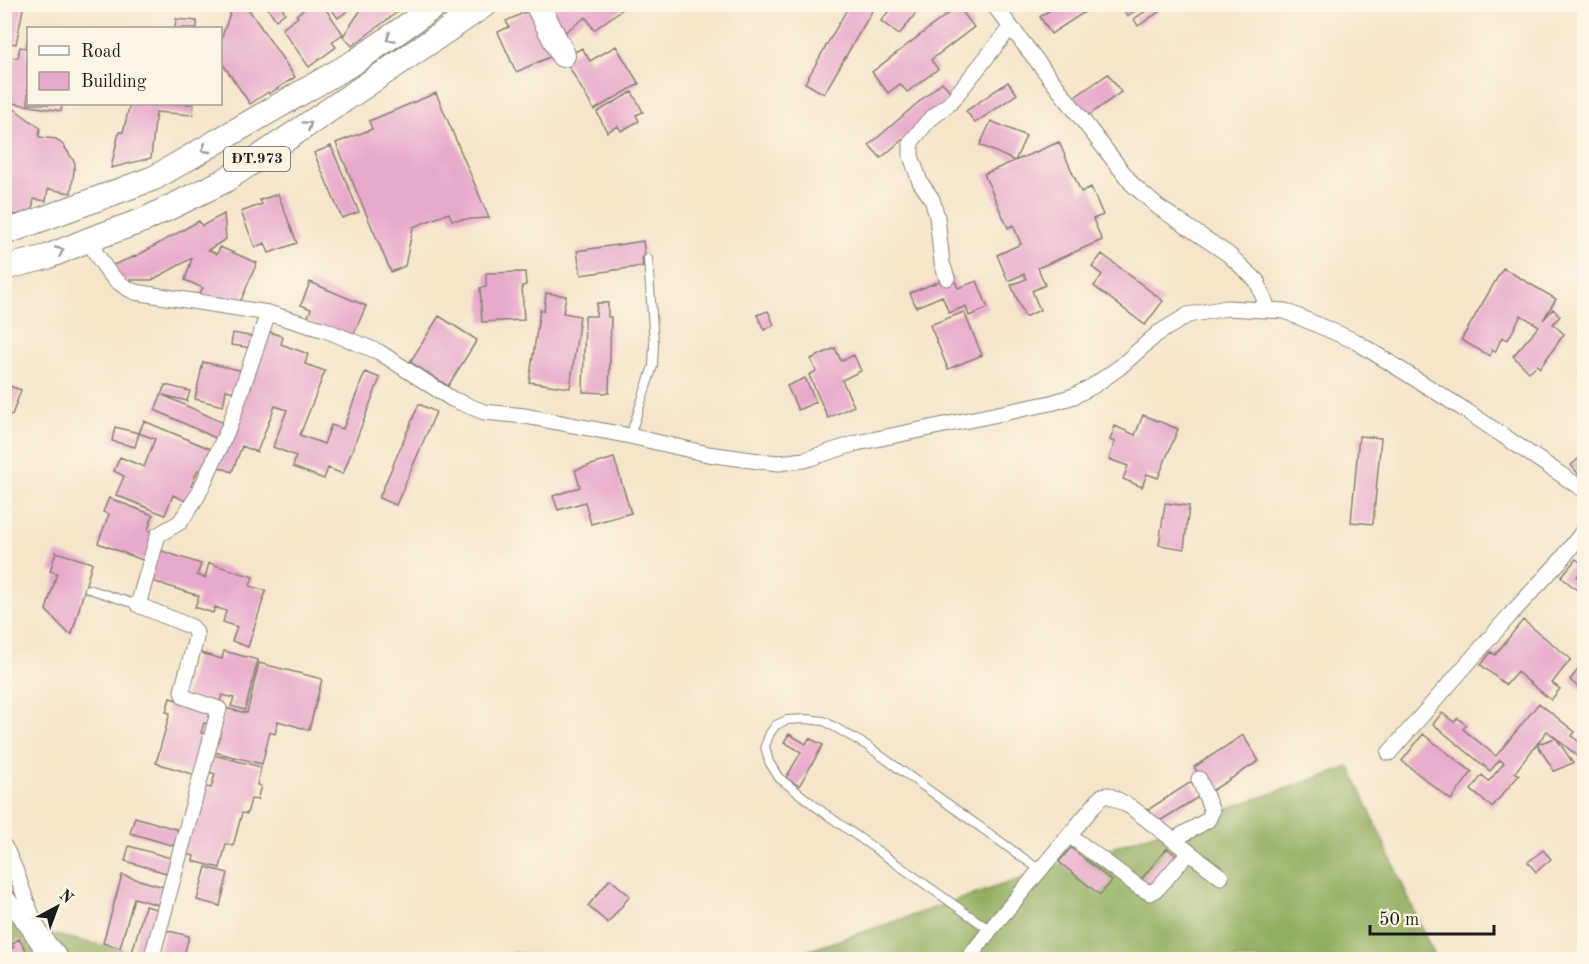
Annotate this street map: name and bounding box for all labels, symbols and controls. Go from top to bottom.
legend [27,27,222,105]
one-way arrow [386,30,396,42]
text: Road [81,43,121,61]
text: Building [81,73,147,91]
one-way arrow [301,121,312,132]
one-way arrow [201,142,212,154]
road number: ĐT.973 [224,147,290,171]
one-way arrow [54,246,65,258]
north arrow [27,877,87,937]
text: N [56,887,76,908]
scale bar [1370,898,1494,936]
text: 50 m [1379,911,1419,929]

